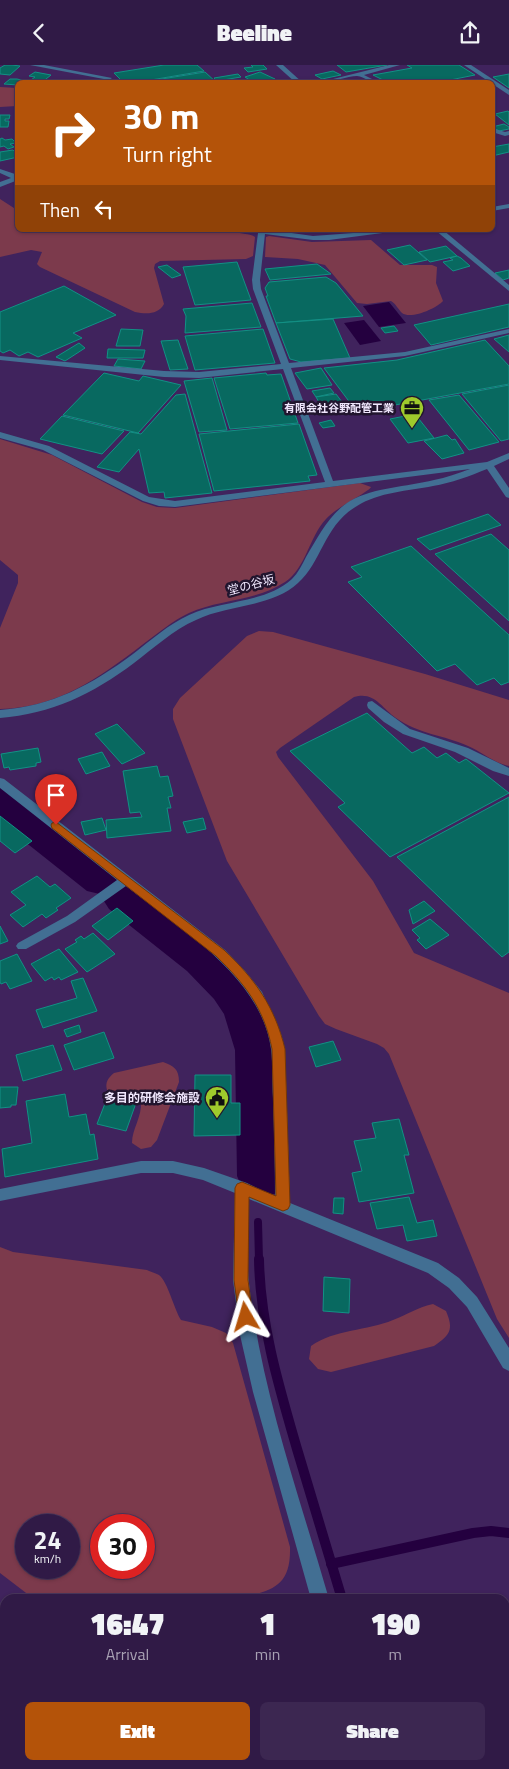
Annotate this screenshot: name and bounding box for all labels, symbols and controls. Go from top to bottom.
text: Beeline [217,16,292,50]
icon: back [25,19,53,47]
icon: share [456,19,484,47]
text: 30 m [123,89,199,143]
icon: right [40,100,105,165]
text: Turn right [123,137,212,171]
text: Then [40,195,80,224]
icon: left [90,195,118,223]
office icon: 有限会社谷野配管工業 [399,395,425,429]
place label: 有限会社谷野配管工業 [284,400,394,416]
street label: 堂の谷坂 [225,569,277,600]
pin [35,774,77,825]
icon: arrive [42,781,70,809]
public building icon: 多目的研修会施設 [204,1085,230,1119]
place label: 多目的研修会施設 [104,1088,200,1107]
position arrow [219,1290,271,1342]
speed limit sign: 30 [90,1514,155,1579]
text: 24 [33,1521,62,1559]
text: km/h [34,1549,61,1568]
text: 16:47 [90,1601,165,1647]
text: 1 [259,1601,276,1647]
text: 190 [370,1601,420,1647]
text: Arrival [106,1642,149,1666]
text: min [255,1642,280,1666]
text: m [388,1642,402,1666]
button: Exit [25,1702,250,1760]
button: Share [260,1702,485,1760]

